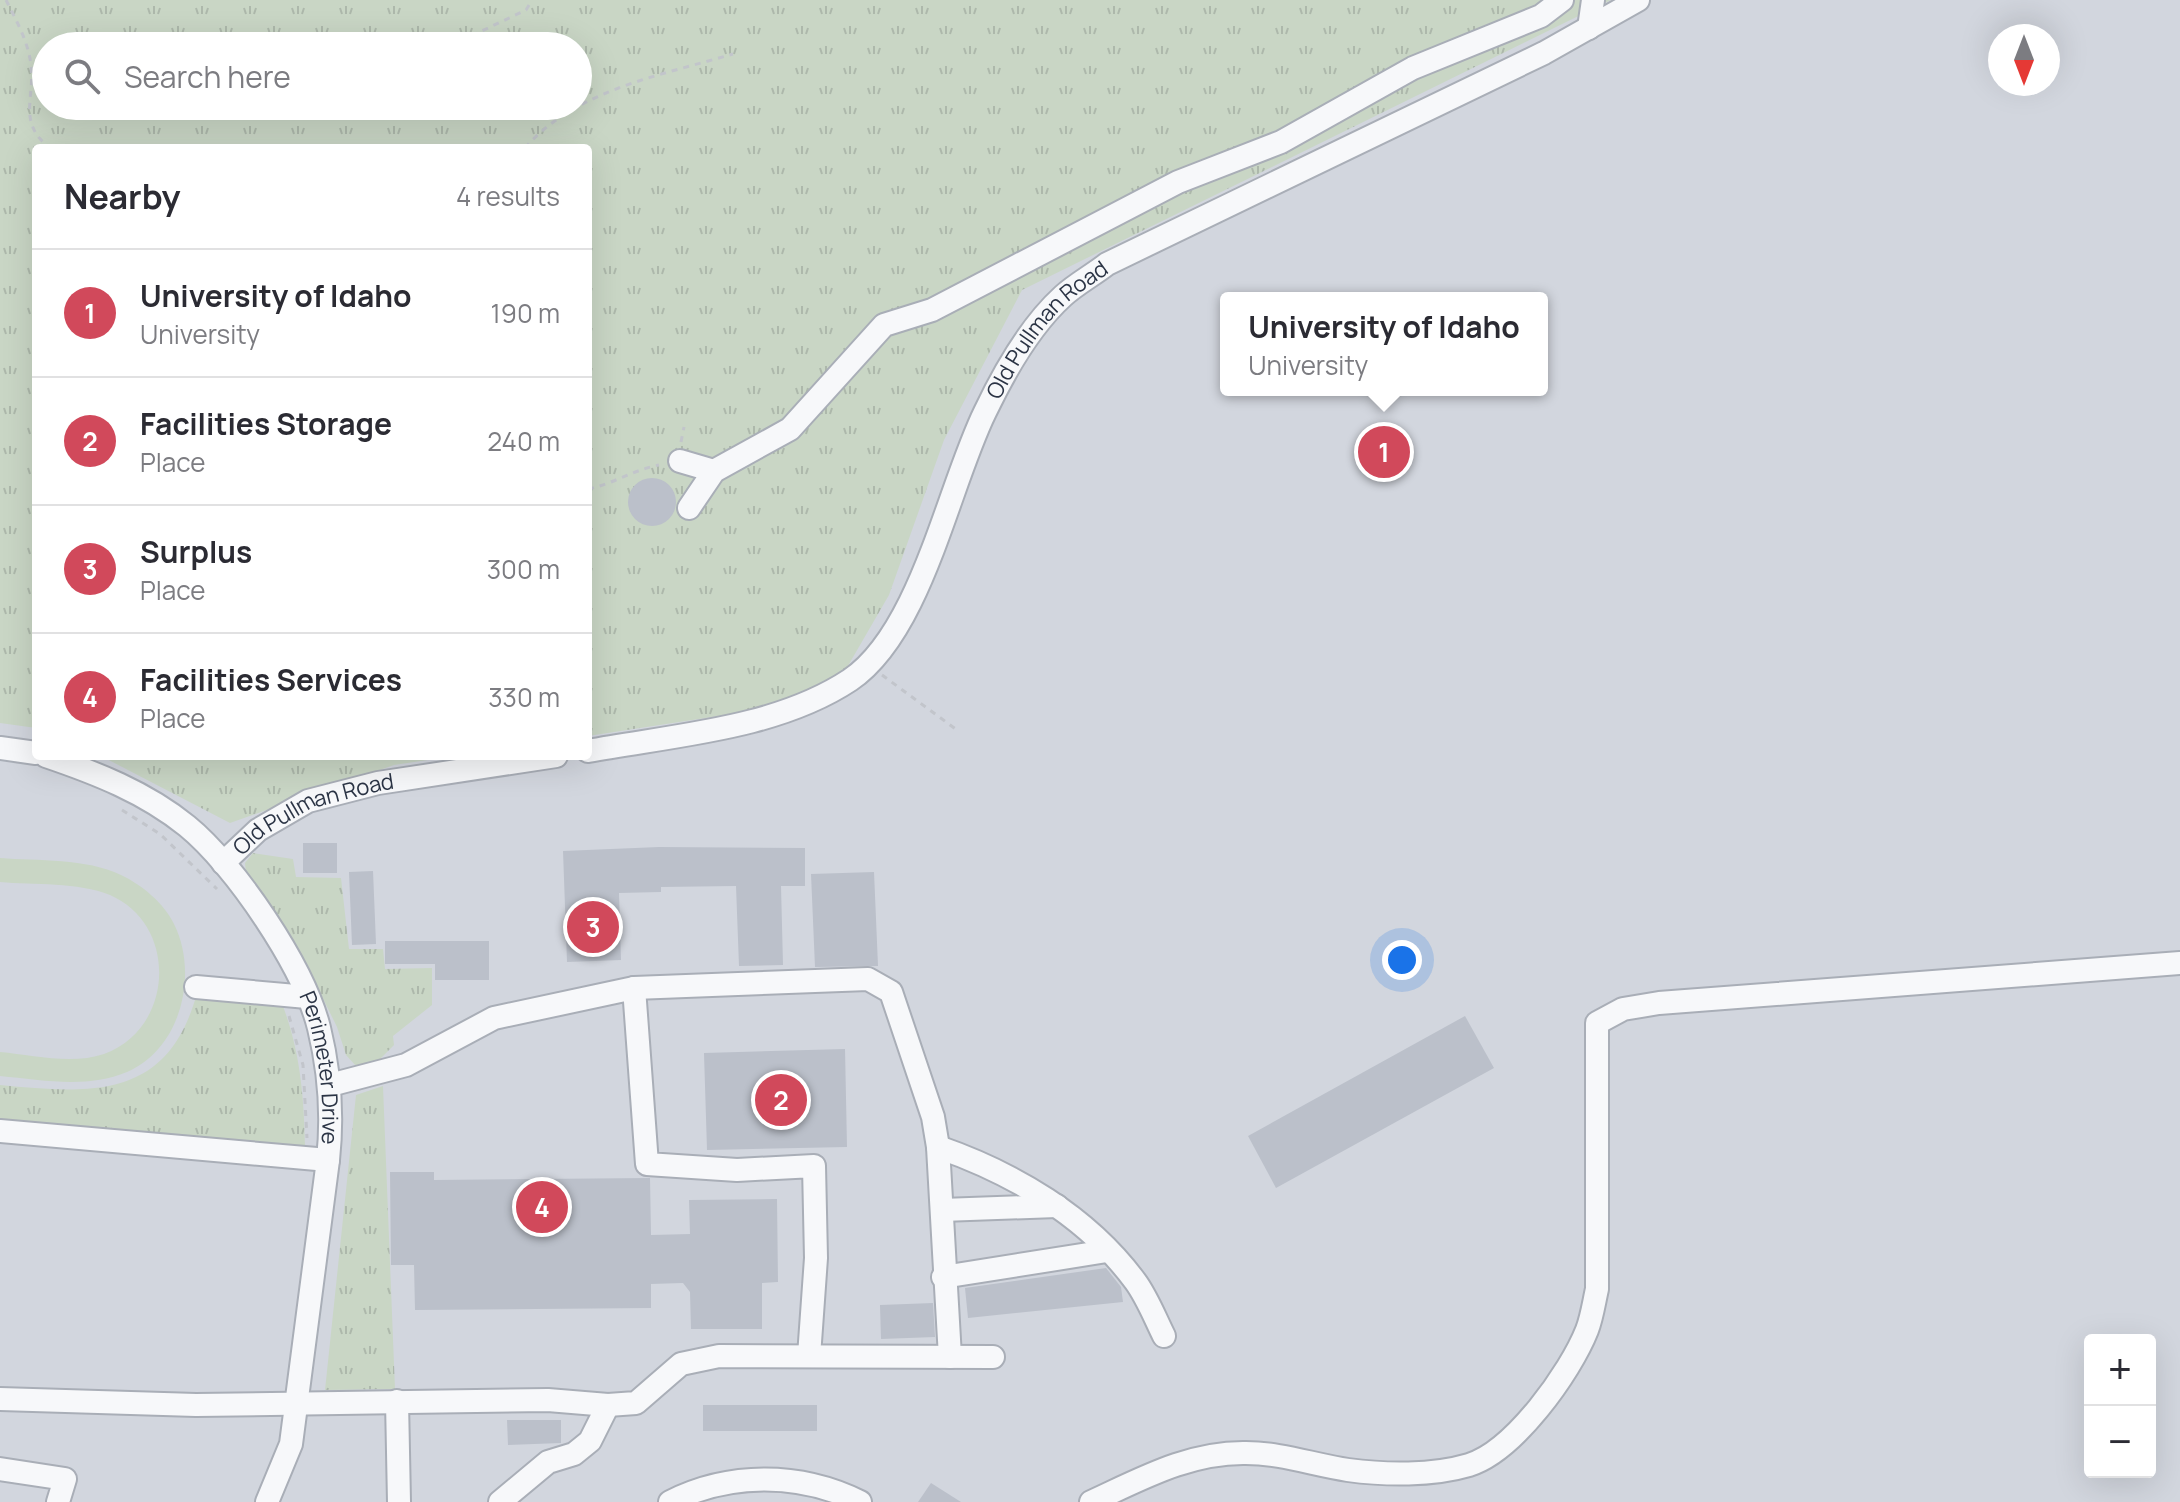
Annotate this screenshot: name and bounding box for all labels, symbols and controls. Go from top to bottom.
north arrow [1988,24,2060,96]
search box [32,32,592,120]
icon: search [60,54,104,98]
text: Search here [124,56,291,97]
text: Nearby [64,173,180,219]
text: 4 results [456,178,560,214]
street label: Old Pullman Road [979,253,1114,404]
text: University of Idaho [140,275,412,316]
popup [1220,292,1548,396]
text: 1 [84,295,96,331]
text: 190 m [491,295,560,331]
text: University of Idaho [1248,306,1520,347]
text: University [140,316,260,352]
text: University [1248,347,1368,383]
text: Facilities Storage [140,403,392,444]
pin: 1 [1358,422,1410,482]
text: 2 [82,423,98,459]
text: 240 m [487,423,560,459]
text: Place [140,444,205,480]
text: Surplus [140,531,252,572]
text: 3 [82,551,98,587]
text: 300 m [487,551,560,587]
text: Place [140,572,205,608]
text: Facilities Services [140,659,402,700]
text: 4 [82,679,98,715]
text: 330 m [488,679,560,715]
text: Place [140,700,205,736]
street label: Old Pullman Road [226,766,396,861]
pin: 3 [567,897,619,957]
your location [1382,940,1422,980]
street label: Perimeter Drive [293,986,345,1145]
pin: 2 [755,1070,807,1130]
pin: 4 [516,1177,568,1237]
map controls [2084,1334,2156,1478]
button: + [2084,1334,2156,1406]
button: − [2084,1406,2156,1478]

